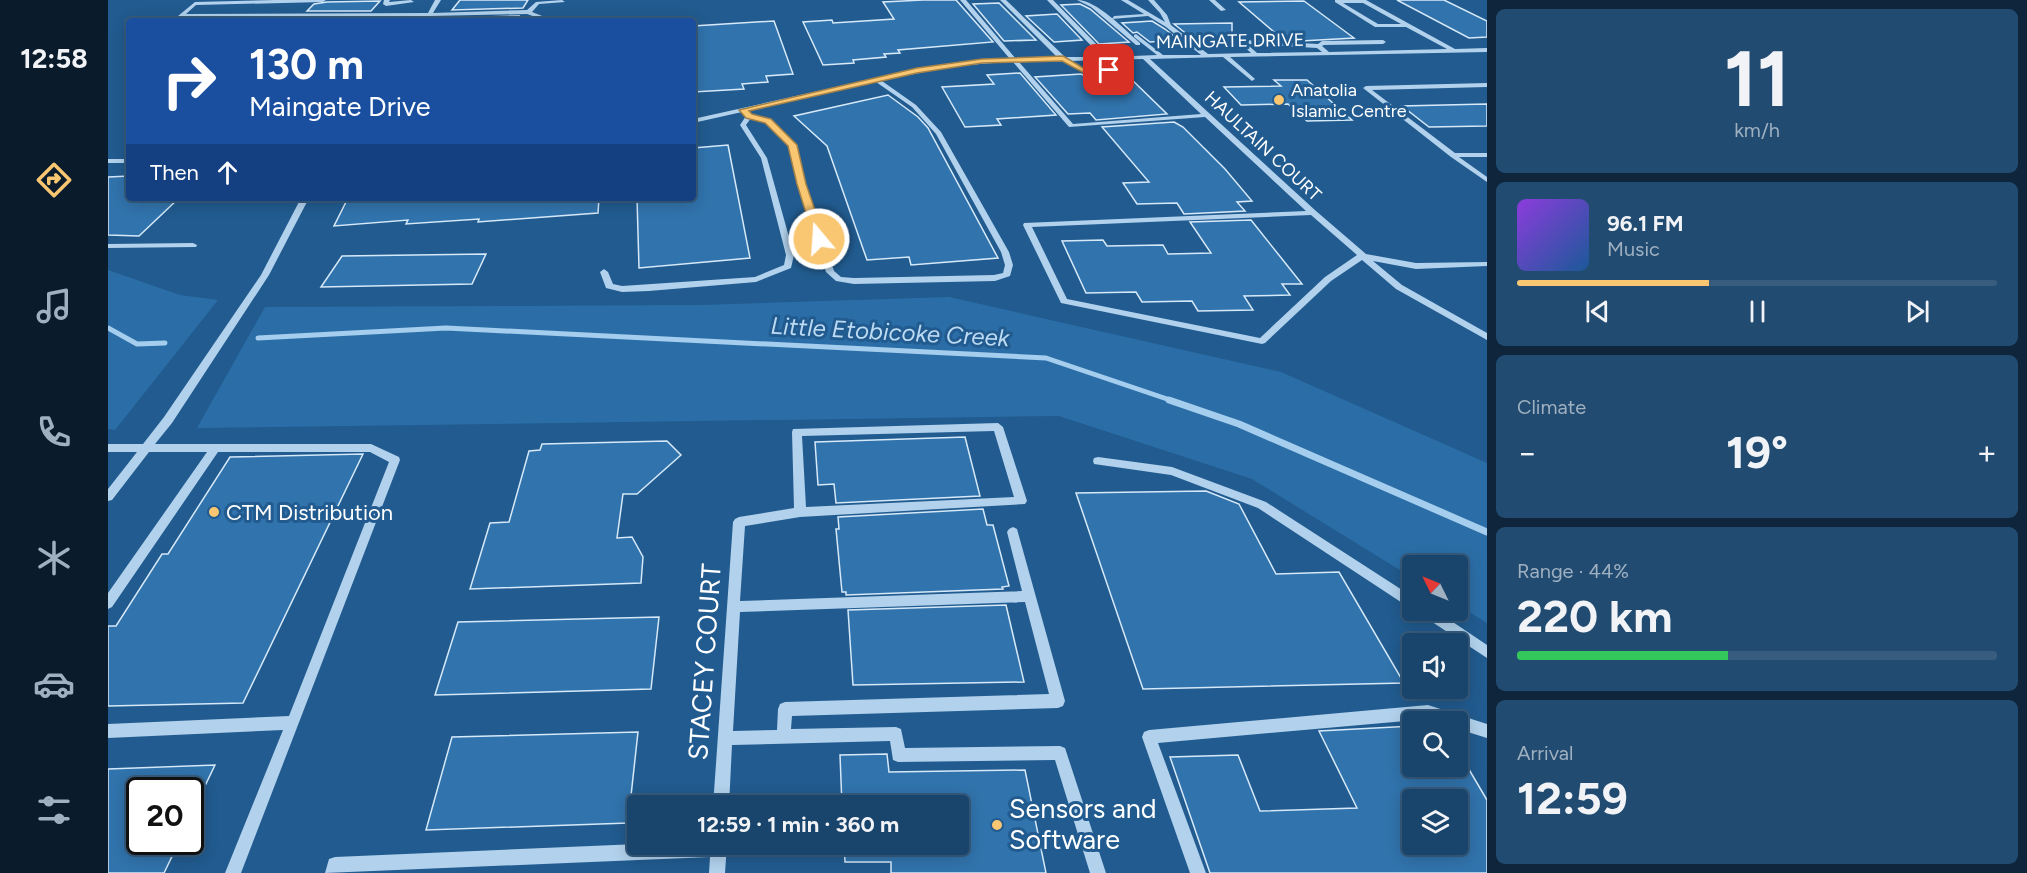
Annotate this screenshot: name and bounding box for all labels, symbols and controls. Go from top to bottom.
street label: MAINGATE DRIVE [1156,29,1304,53]
text: 11 [1724,32,1790,126]
text: 130 m [249,39,364,90]
text: 12:58 [20,42,88,75]
icon: right [150,42,228,120]
pin [1083,44,1134,95]
icon: arrive [1092,53,1125,86]
place label: Anatolia Islamic Centre [1291,79,1407,122]
street label: HAULTAIN COURT [1200,86,1326,206]
text: Maingate Drive [249,90,431,123]
marker: Anatolia Islamic Centre [1272,93,1286,107]
text: km/h [1734,118,1780,142]
icon: ahead [211,156,244,189]
icon: directions [33,159,75,201]
text: Then [150,159,199,186]
position arrow [787,207,851,271]
text: 96.1 FM [1607,210,1684,237]
text: Music [1607,237,1660,261]
icon: music [33,285,75,327]
icon: previous [1581,295,1614,328]
icon: pause [1741,295,1774,328]
icon: next [1901,295,1934,328]
water label: Little Etobicoke Creek [770,311,1011,352]
text: Climate [1517,395,1586,419]
icon: phone [33,411,75,453]
text: 19° [1726,425,1788,479]
text: − [1517,433,1538,472]
text: + [1976,433,1997,472]
place label: CTM Distribution [226,499,393,526]
marker: CTM Distribution [207,505,221,519]
icon: climate [33,537,75,579]
north arrow [1402,555,1468,621]
map controls [1402,555,1468,855]
text: Range · 44% [1517,559,1629,583]
street label: STACEY COURT [681,562,728,761]
text: 220 km [1517,589,1672,643]
button: sound [1402,633,1468,699]
icon: car [33,663,75,705]
button: search [1402,711,1468,777]
text: Arrival [1517,741,1573,765]
text: 12:59 [1517,771,1628,825]
speed limit sign: 20 [126,777,204,855]
icon: filters [33,789,75,831]
button: layers [1402,789,1468,855]
place label: Sensors and Software [1009,792,1157,856]
text: 12:59 · 1 min · 360 m [697,811,899,838]
marker: Sensors and Software [990,818,1004,832]

